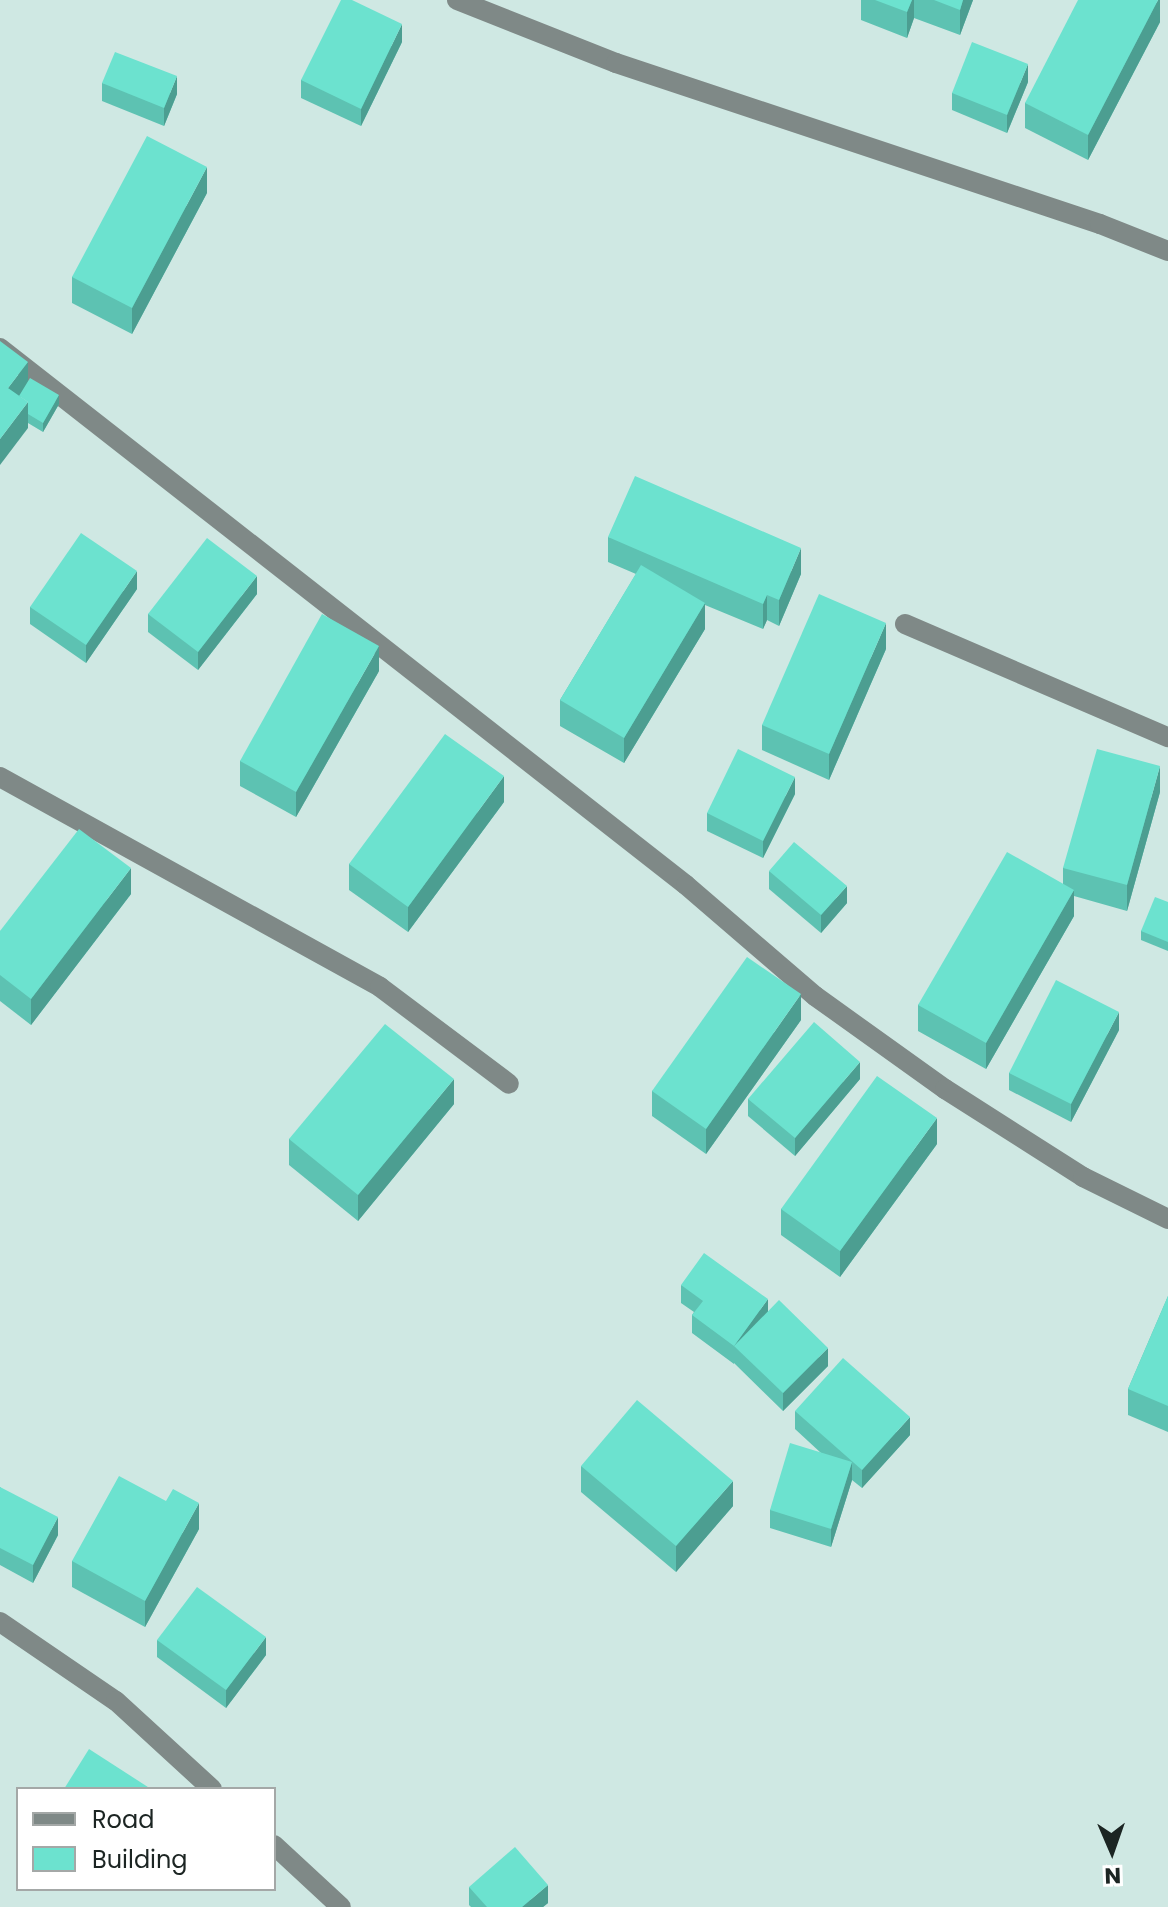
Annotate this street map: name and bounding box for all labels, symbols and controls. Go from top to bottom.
legend [16,1787,276,1891]
text: Road [92,1803,154,1836]
north arrow [1072,1811,1152,1891]
text: Building [92,1843,188,1876]
text: N [1104,1860,1122,1891]

